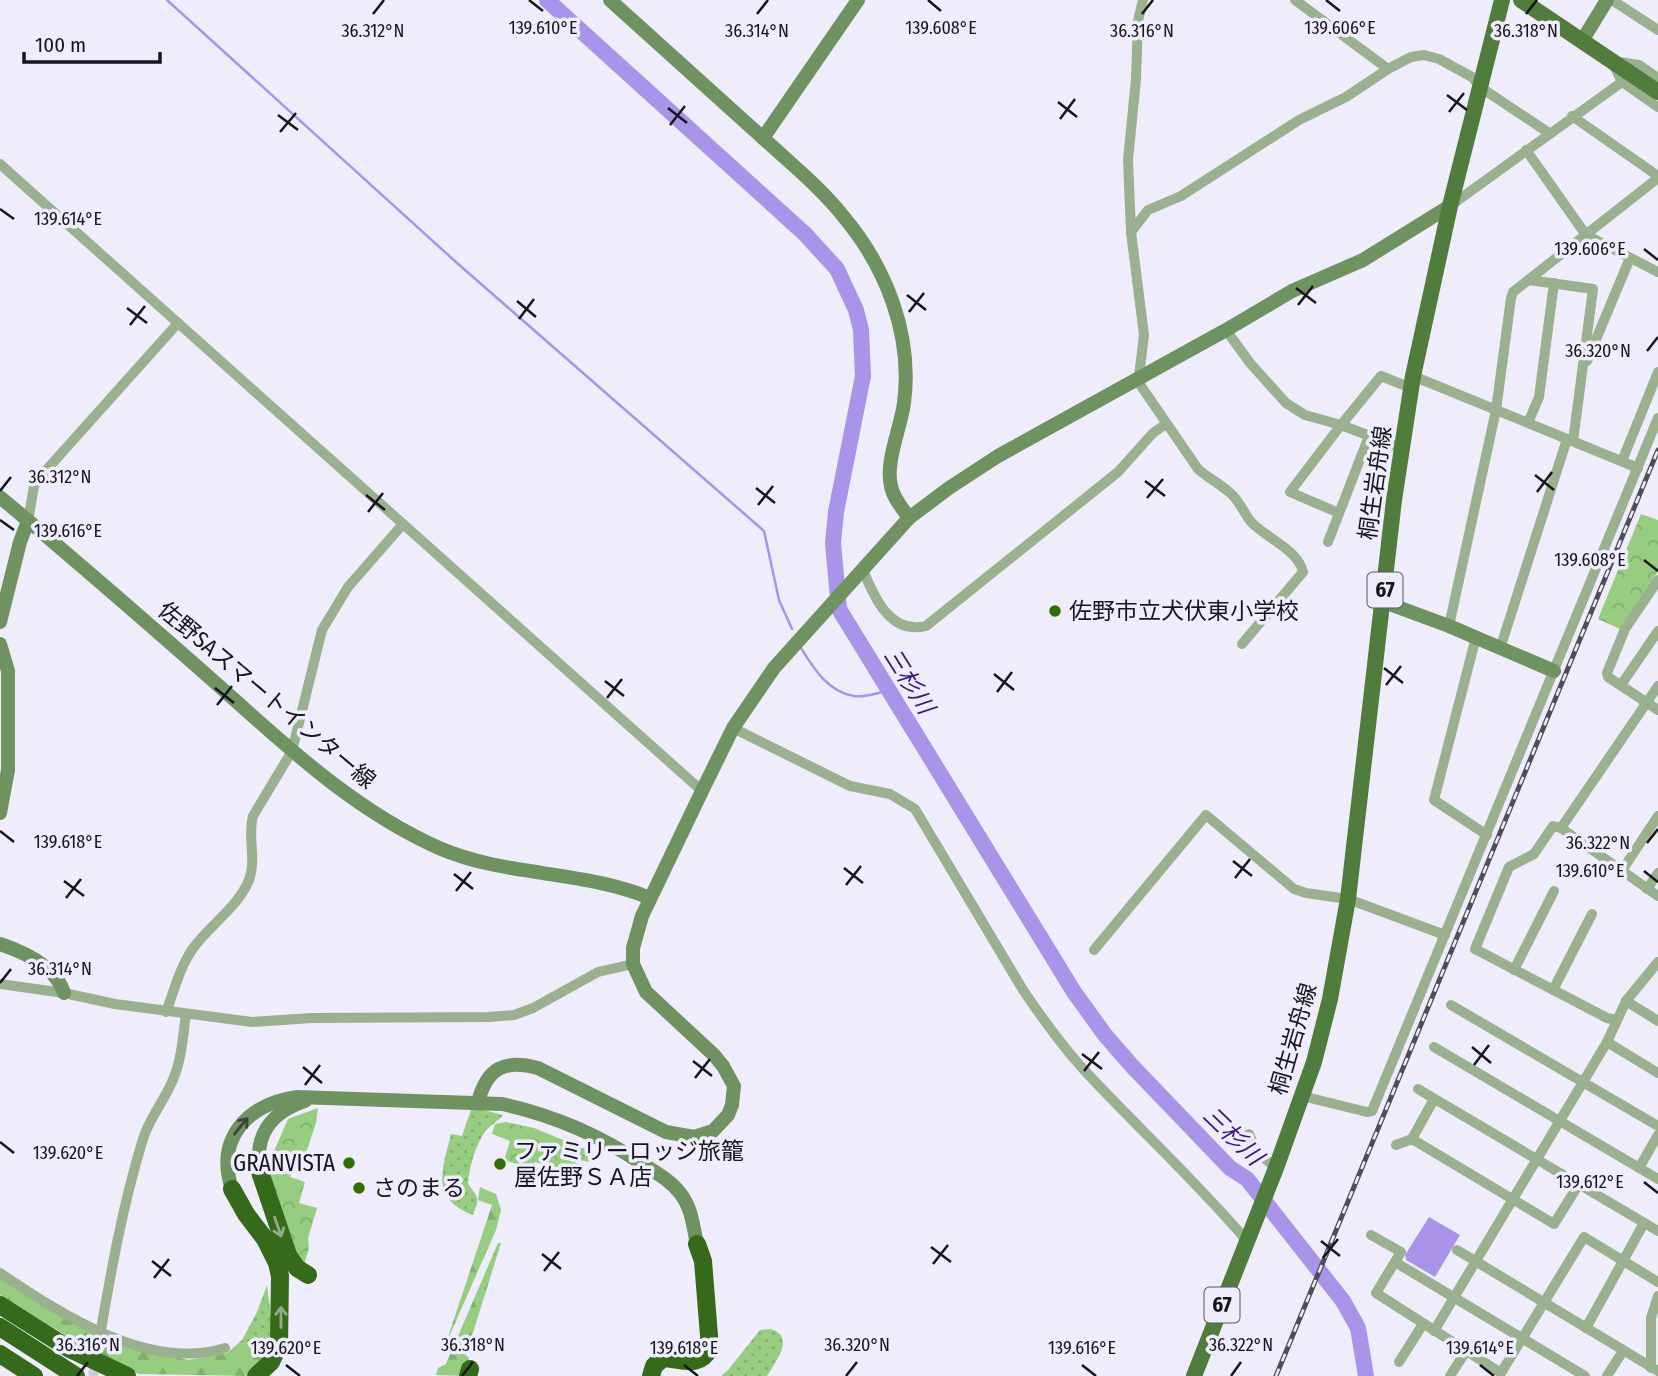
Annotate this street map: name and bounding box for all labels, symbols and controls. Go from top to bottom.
text: 139.610°E [509,17,577,39]
text: 139.608°E [905,17,977,39]
text: 139.606°E [1304,17,1376,39]
text: 36.312°N [341,20,405,42]
text: 36.314°N [725,20,789,42]
text: 36.316°N [1110,20,1174,42]
text: 36.318°N [1494,20,1558,42]
scale bar [24,21,161,65]
text: 100 m [35,32,86,58]
text: 139.614°E [34,208,102,230]
text: 139.606°E [1554,238,1626,260]
text: 36.320°N [1565,340,1631,362]
street label: 桐生岩舟線 [1353,424,1397,542]
text: 36.312°N [28,466,92,488]
text: 139.616°E [34,520,102,542]
text: 139.608°E [1554,549,1626,571]
road number: 67 [1368,572,1402,608]
street label: 佐野SAスマートインター線 [152,596,382,794]
place label: 佐野市立犬伏東小学校 [1069,597,1299,625]
marker: 佐野市立犬伏東小学校 [1047,603,1063,619]
water label: 三杉川 [878,643,942,721]
text: 139.618°E [34,831,102,853]
text: 36.322°N [1566,832,1630,854]
text: 139.610°E [1556,860,1624,882]
text: 36.314°N [28,958,92,980]
street label: 桐生岩舟線 [1264,980,1322,1098]
water label: 三杉川 [1197,1101,1271,1173]
one-way arrow [234,1117,249,1135]
place label: ファミリーロッジ旅籠 屋佐野ＳＡ店 [514,1137,744,1191]
text: 139.620°E [33,1142,103,1164]
place label: GRANVISTA [233,1149,335,1177]
marker: GRANVISTA [341,1155,357,1171]
marker: ファミリーロッジ旅籠 屋佐野ＳＡ店 [492,1156,508,1172]
text: 139.612°E [1556,1171,1624,1193]
place label: さのまる [373,1174,465,1202]
marker: さのまる [351,1180,367,1196]
one-way arrow [272,1216,285,1238]
road number: 67 [1204,1288,1240,1322]
one-way arrow [274,1305,288,1328]
text: 36.316°N [56,1334,120,1356]
text: 36.318°N [441,1334,505,1356]
text: 36.320°N [824,1334,890,1356]
text: 36.322°N [1209,1334,1273,1356]
text: 139.620°E [251,1337,321,1359]
text: 139.618°E [650,1337,718,1359]
text: 139.616°E [1048,1337,1116,1359]
text: 139.614°E [1446,1337,1514,1359]

